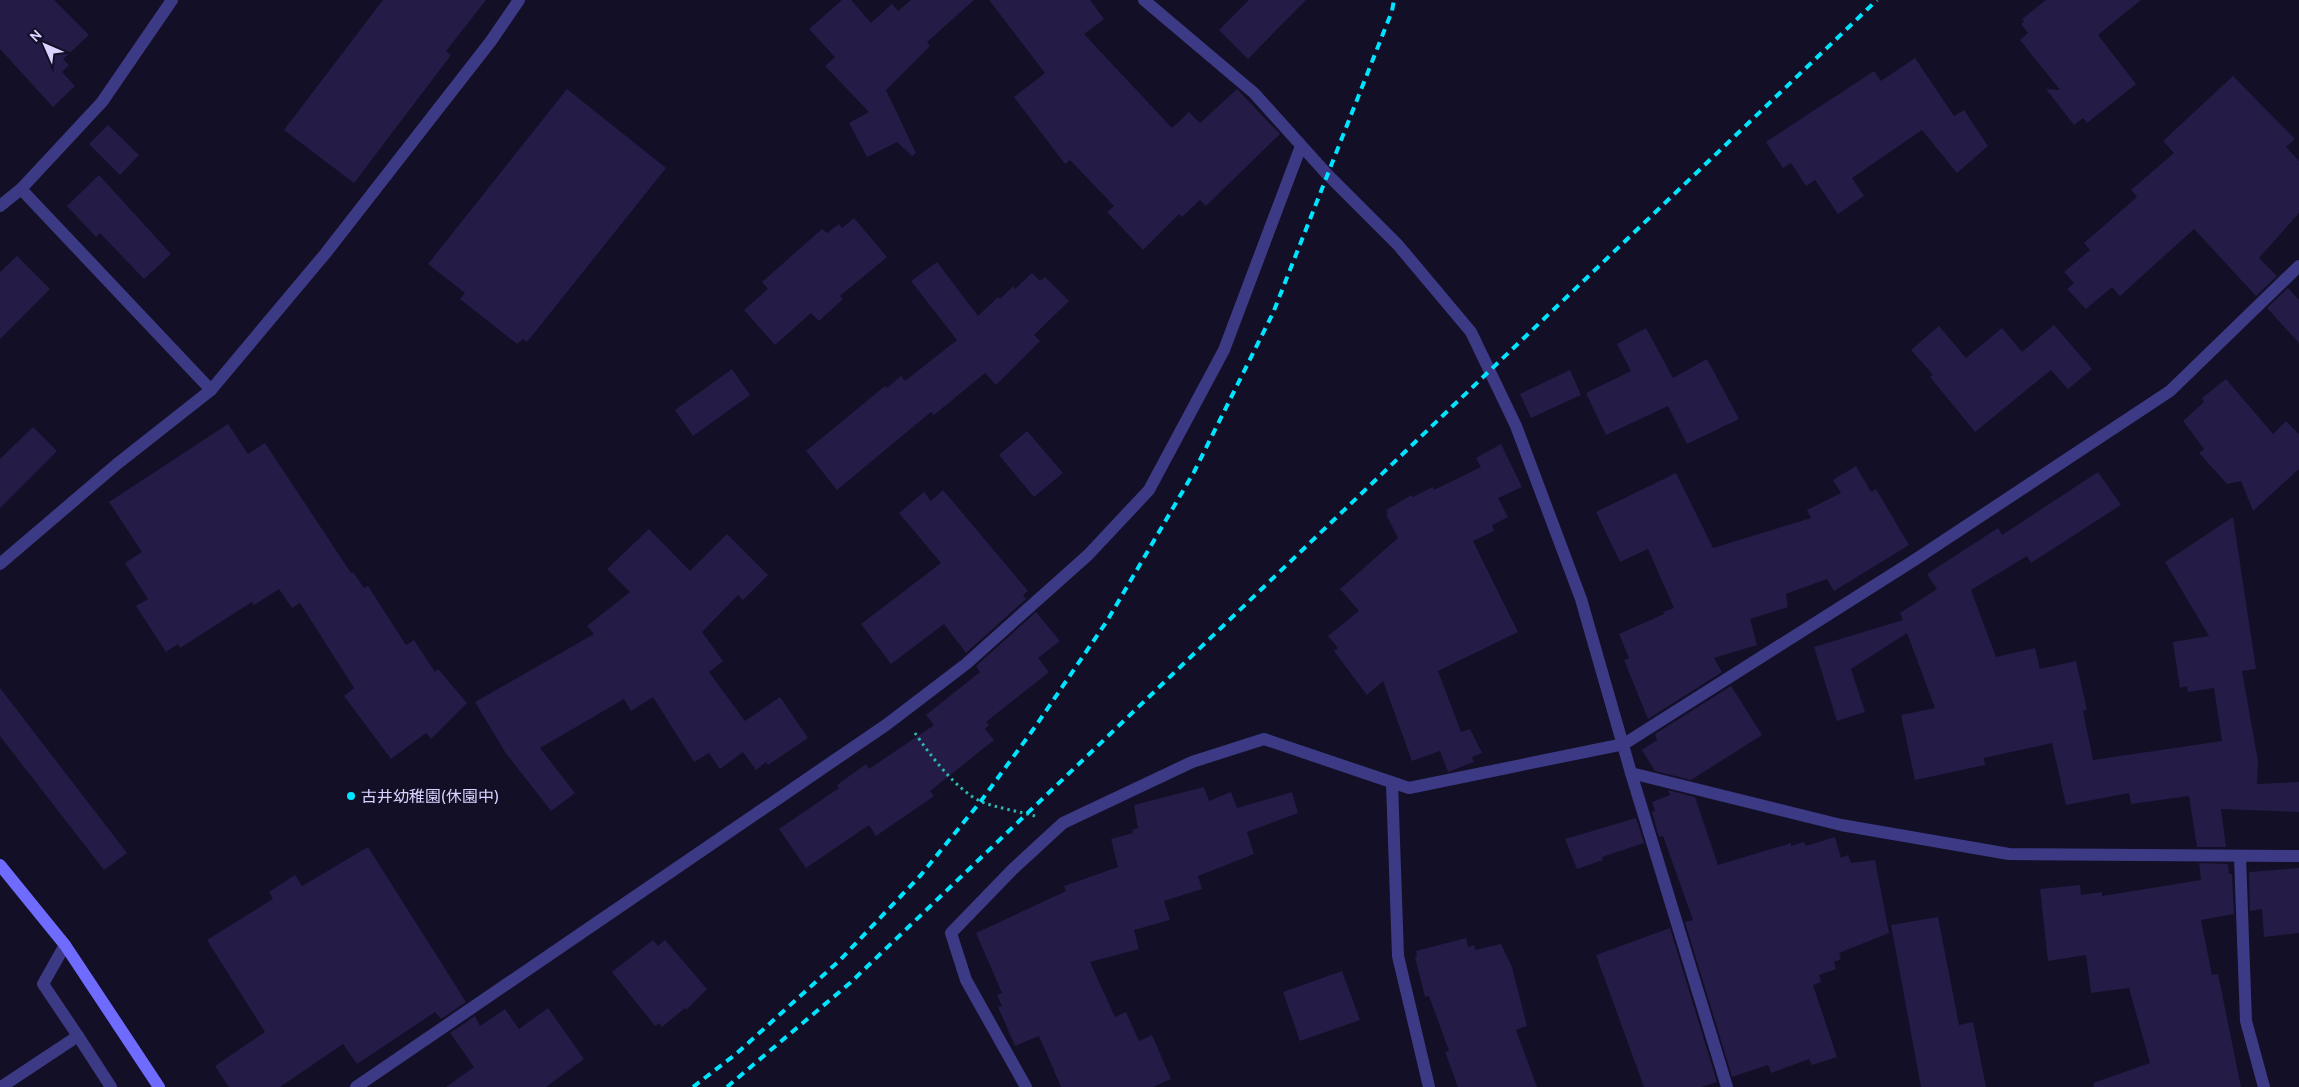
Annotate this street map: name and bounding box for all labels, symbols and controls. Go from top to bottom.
north arrow [20,20,70,70]
text: N [26,26,46,46]
place label: 古井幼稚園(休園中) [361,787,499,806]
marker: 古井幼稚園(休園中) [345,790,357,802]

